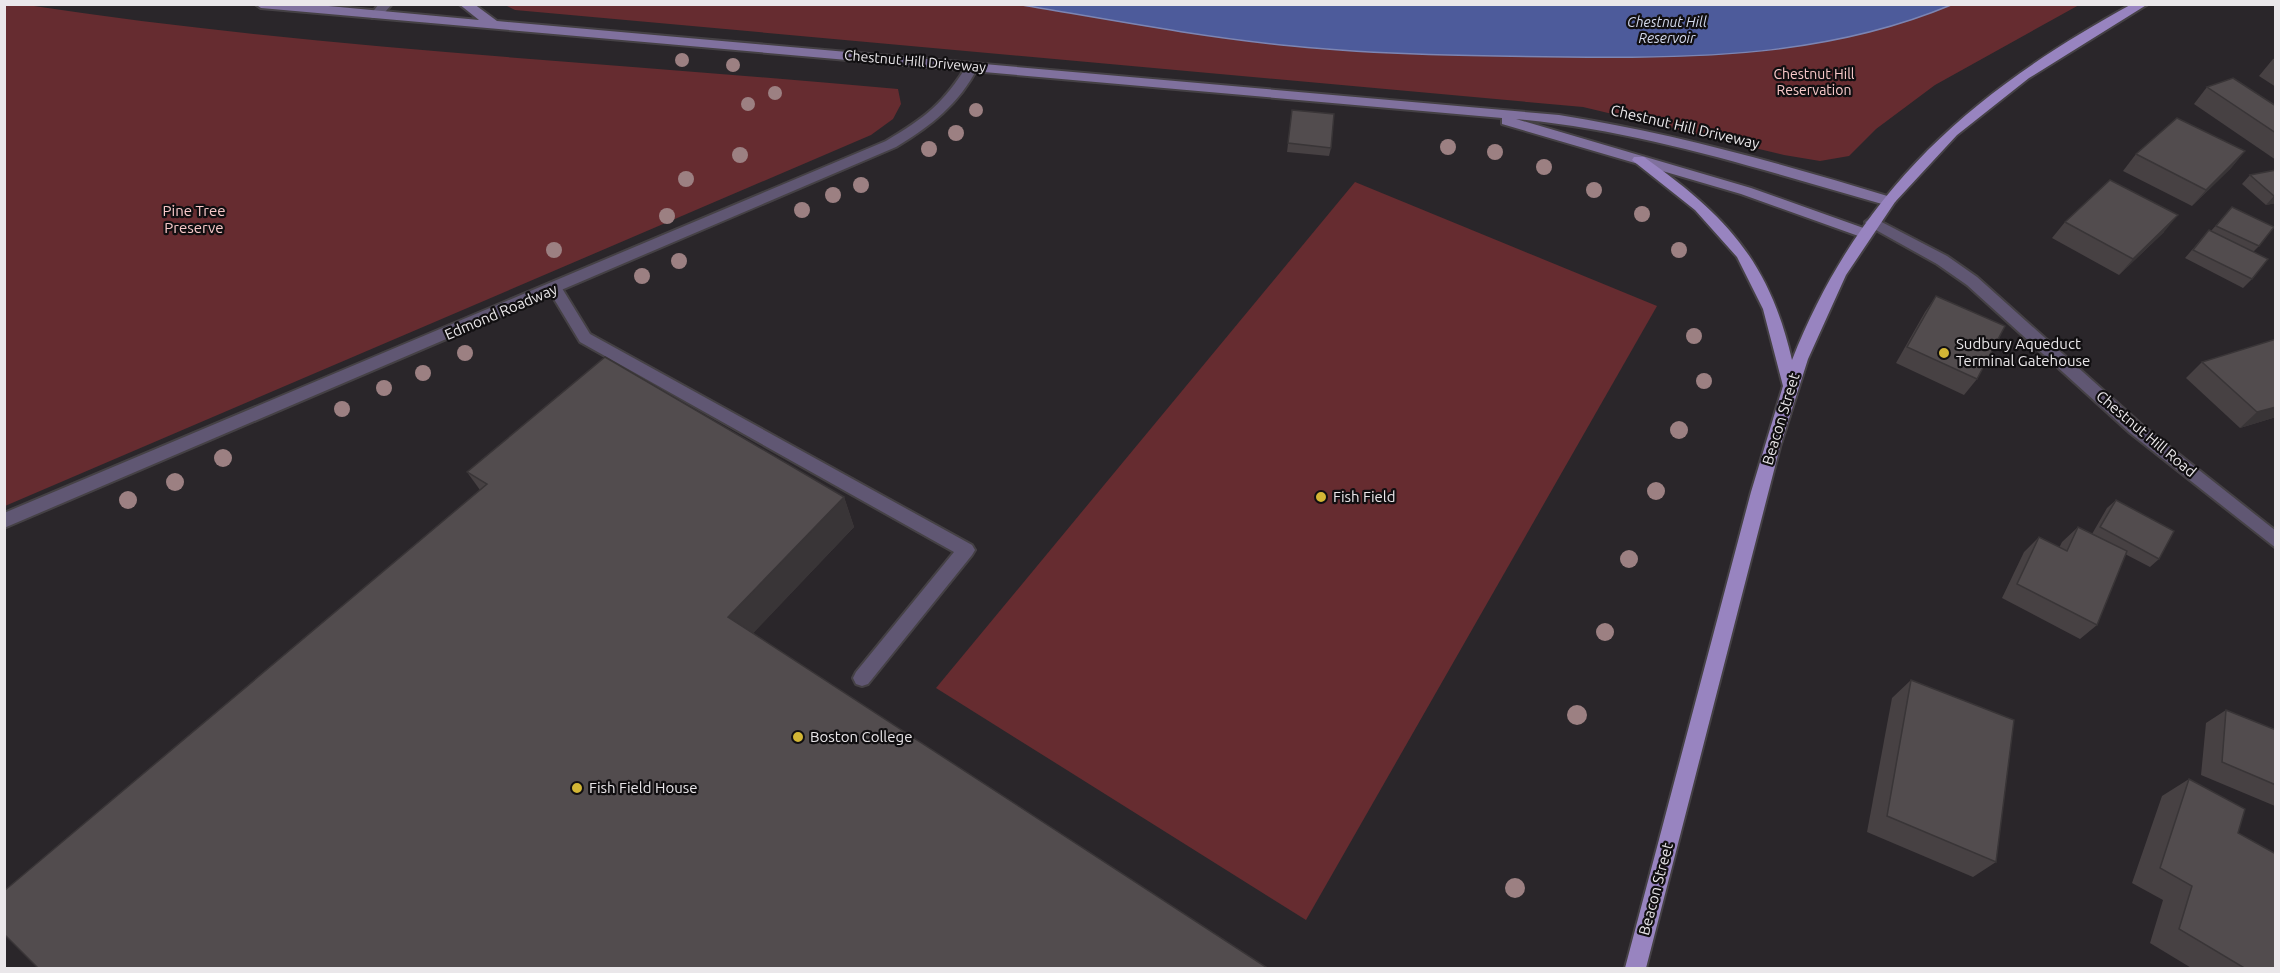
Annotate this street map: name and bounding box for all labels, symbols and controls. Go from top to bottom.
water label: Chestnut Hill Reservoir [1627,14,1707,46]
street label: Chestnut Hill Driveway [843,47,987,75]
park label: Chestnut Hill Reservation [1773,66,1855,98]
street label: Chestnut Hill Driveway [1609,101,1761,152]
park label: Pine Tree Preserve [163,202,225,236]
street label: Edmond Roadway [442,280,560,343]
place label: Sudbury Aqueduct Terminal Gatehouse [1956,335,2090,369]
marker: Sudbury Aqueduct Terminal Gatehouse [1937,346,1951,360]
street label: Beacon Street [1758,371,1803,467]
street label: Chestnut Hill Road [2093,387,2200,480]
place label: Fish Field [1333,488,1396,505]
marker: Fish Field [1314,490,1328,504]
place label: Boston College [810,728,912,745]
marker: Boston College [791,730,805,744]
place label: Fish Field House [589,779,698,796]
marker: Fish Field House [570,781,584,795]
street label: Beacon Street [1635,841,1676,937]

